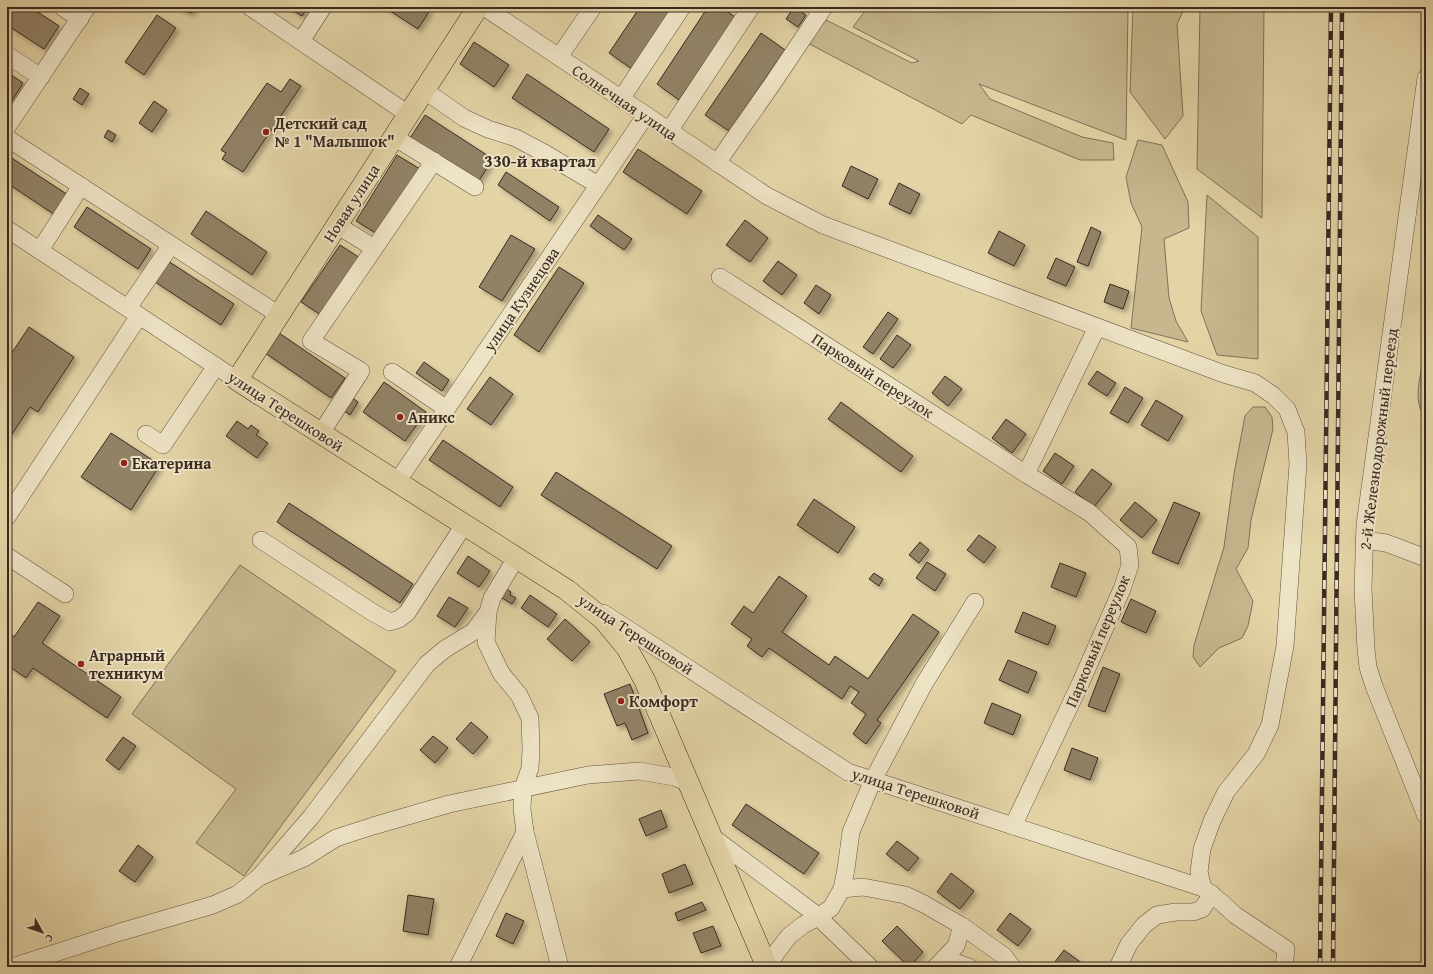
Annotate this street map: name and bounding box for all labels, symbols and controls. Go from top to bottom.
street label: Солнечная улица [567,58,683,146]
place label: Детский сад № 1 "Малышок" [273,111,395,153]
marker: Детский сад № 1 "Малышок" [261,127,271,137]
district label: 330-й квартал [484,148,596,173]
street label: Новая улица [317,159,386,247]
street label: улица Кузнецова [477,242,565,357]
street label: Парковый переулок [807,326,939,424]
street label: 2-й Железнодорожный переезд [1352,326,1404,551]
street label: улица Терешковой [223,364,349,458]
place label: Аникс [408,405,455,429]
marker: Аникс [395,412,405,422]
place label: Екатерина [132,451,212,475]
marker: Екатерина [119,458,129,468]
street label: Парковый переулок [1058,571,1136,711]
street label: улица Терешковой [573,587,699,681]
place label: Аграрный техникум [89,643,165,685]
marker: Аграрный техникум [76,659,86,669]
place label: Комфорт [629,689,698,713]
marker: Комфорт [616,696,626,706]
street label: улица Терешковой [848,761,984,825]
north arrow [22,912,62,952]
text: С [42,931,58,946]

